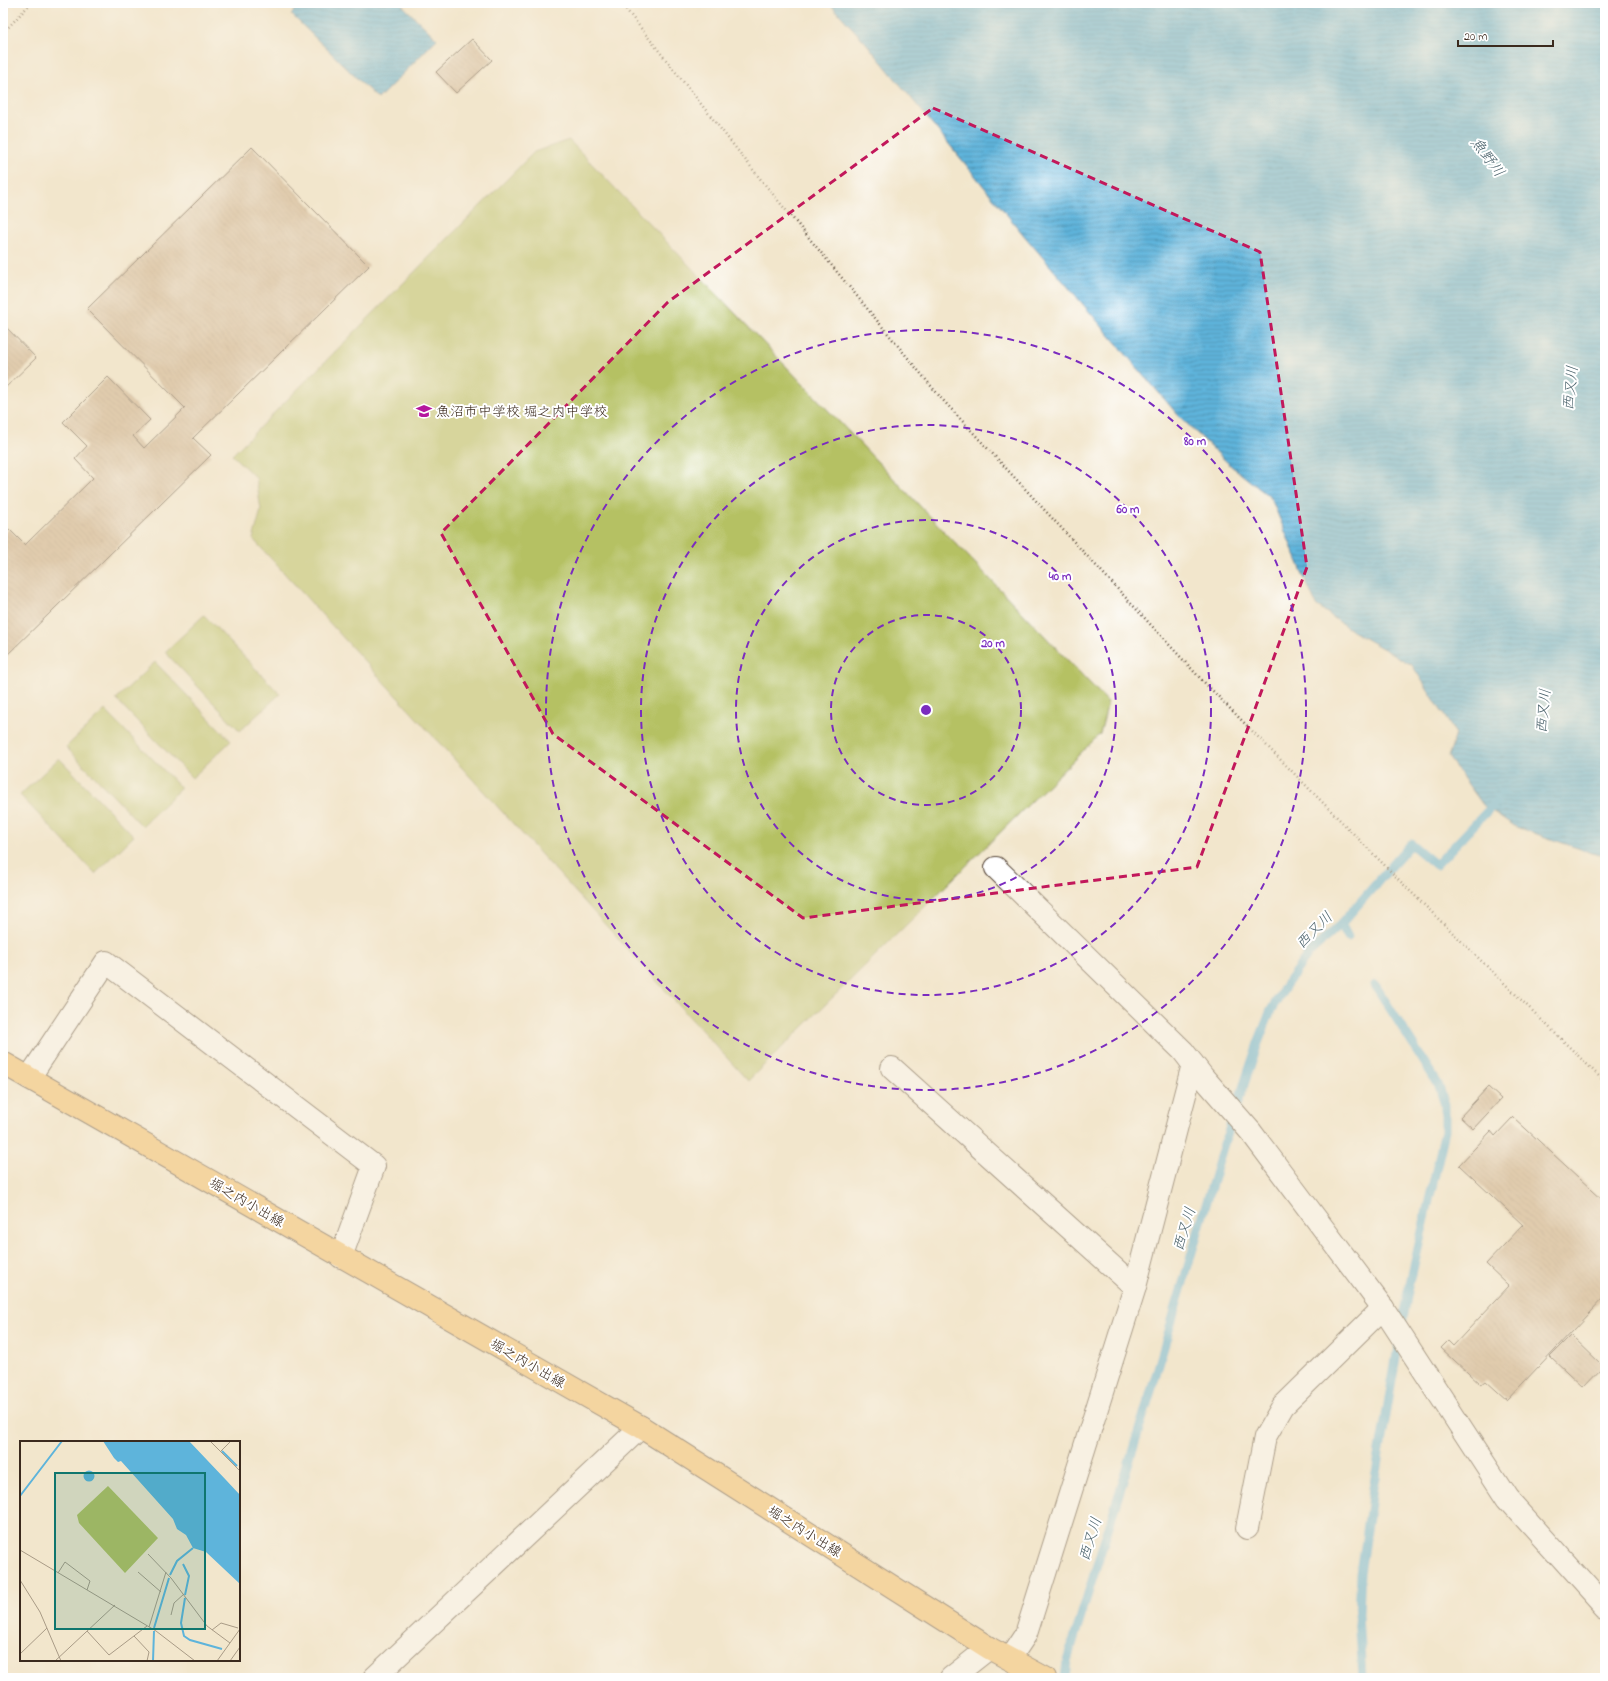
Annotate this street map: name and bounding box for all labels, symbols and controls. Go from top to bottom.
scale bar [1458,22,1553,48]
text: 20 m [1464,28,1487,46]
water label: 魚野川 [1465,133,1510,182]
water label: 西又川 [1558,365,1584,412]
school or university icon: 魚沼市中学校 堀之内中学校 [415,402,433,420]
place label: 魚沼市中学校 堀之内中学校 [436,402,608,423]
text: 80 m [1183,433,1207,451]
text: 60 m [1116,501,1140,519]
text: 40 m [1048,568,1072,586]
text: 20 m [980,635,1005,653]
water label: 西又川 [1531,688,1557,734]
centre of rings [919,703,933,717]
water label: 西又川 [1291,907,1338,954]
street label: 堀之内小出線 [205,1173,288,1233]
water label: 西又川 [1168,1205,1202,1254]
street label: 堀之内小出線 [486,1334,569,1394]
inset map [20,1441,240,1661]
street label: 堀之内小出線 [763,1501,845,1563]
water label: 西又川 [1074,1515,1108,1564]

